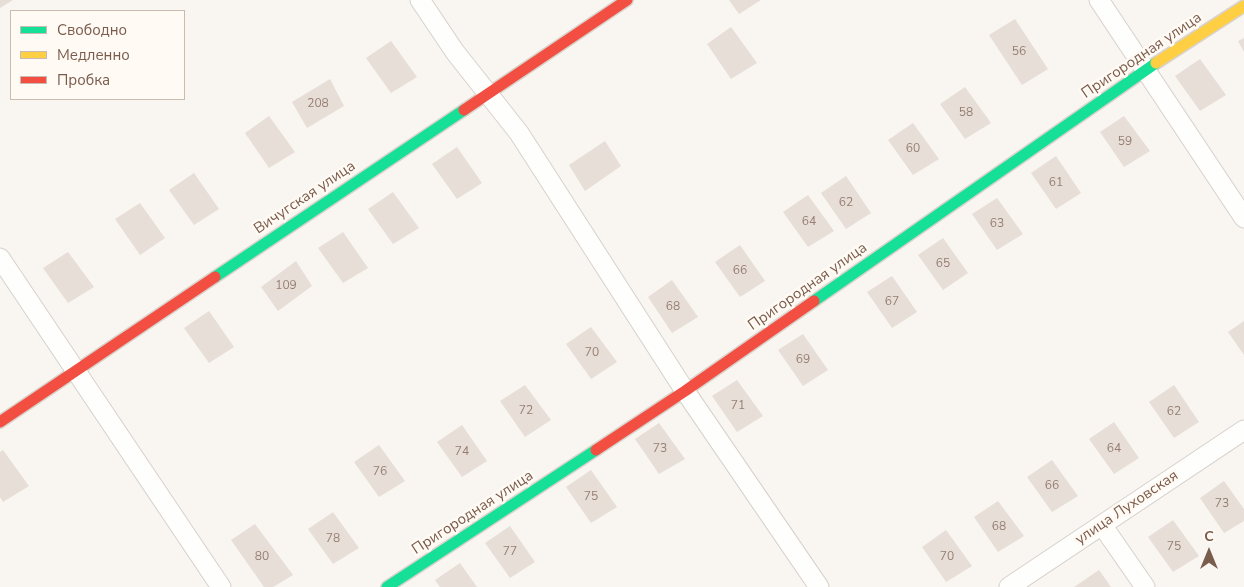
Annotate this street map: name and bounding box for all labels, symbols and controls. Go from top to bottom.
street label: Пригородная улица [1079,9,1205,103]
legend [10,10,185,100]
text: Свободно [57,20,127,40]
text: Медленно [57,45,130,65]
house number: 56 [1012,45,1026,59]
text: Пробка [57,70,110,90]
house number: 208 [307,97,329,111]
house number: 58 [959,106,973,120]
house number: 59 [1118,135,1132,149]
house number: 60 [906,142,920,156]
street label: Вичугская улица [251,157,359,239]
house number: 61 [1049,176,1063,190]
house number: 62 [839,196,853,210]
house number: 64 [802,215,816,229]
house number: 63 [990,217,1004,231]
street label: Пригородная улица [745,239,871,335]
house number: 65 [936,257,950,271]
house number: 66 [733,264,747,278]
house number: 109 [275,279,297,293]
house number: 67 [885,295,899,309]
house number: 68 [666,300,680,314]
house number: 70 [585,346,599,360]
house number: 69 [796,353,810,367]
house number: 71 [731,399,745,413]
house number: 72 [519,404,533,418]
house number: 62 [1167,405,1181,419]
house number: 73 [653,442,667,456]
house number: 64 [1107,442,1121,456]
house number: 74 [455,445,469,459]
house number: 76 [373,465,387,479]
street label: Пригородная улица [409,467,537,559]
street label: улица Луховская [1072,467,1182,549]
house number: 66 [1045,479,1059,493]
house number: 75 [584,490,598,504]
house number: 73 [1215,497,1229,511]
house number: 68 [992,520,1006,534]
north arrow [1184,527,1234,577]
text: С [1204,527,1214,546]
house number: 78 [326,532,340,546]
house number: 75 [1167,540,1181,554]
house number: 77 [503,545,517,559]
house number: 80 [255,550,269,564]
house number: 70 [940,550,954,564]

